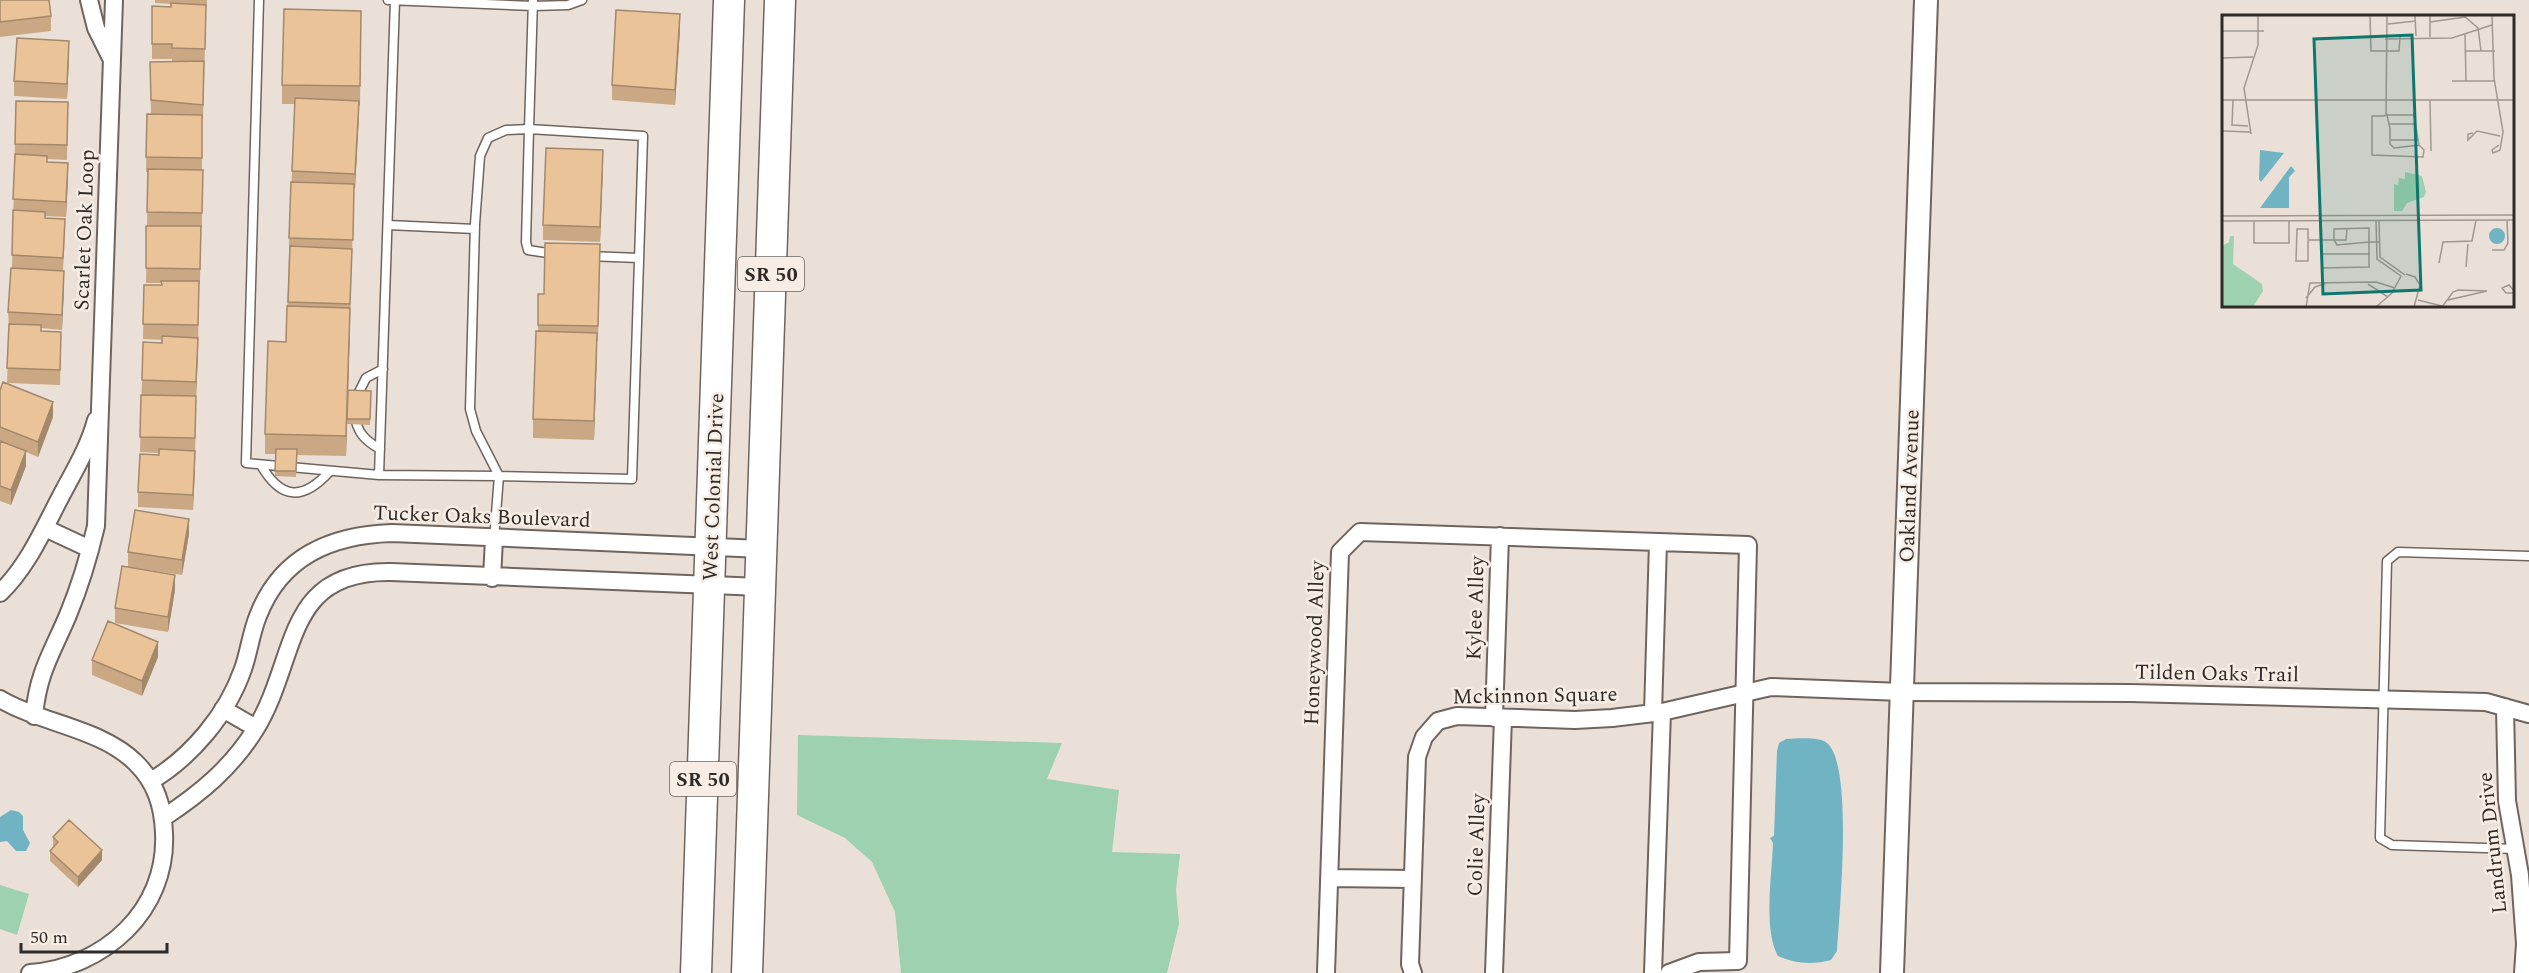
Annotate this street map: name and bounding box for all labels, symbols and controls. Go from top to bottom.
inset map [2222,15,2514,308]
street label: Scarlet Oak Loop [66,149,104,311]
road number: SR 50 [738,257,804,291]
street label: West Colonial Drive [695,393,733,581]
street label: Oakland Avenue [1891,409,1929,563]
street label: Tucker Oaks Boulevard [373,497,591,537]
street label: Kylee Alley [1458,554,1494,661]
street label: Honeywood Alley [1296,559,1334,726]
street label: Tilden Oaks Trail [2135,657,2299,691]
street label: Mckinnon Square [1452,679,1618,713]
road number: SR 50 [670,762,736,796]
street label: Landrum Drive [2470,770,2516,915]
street label: Colie Alley [1459,792,1495,897]
scale bar [21,916,166,954]
text: 50 m [30,924,68,951]

